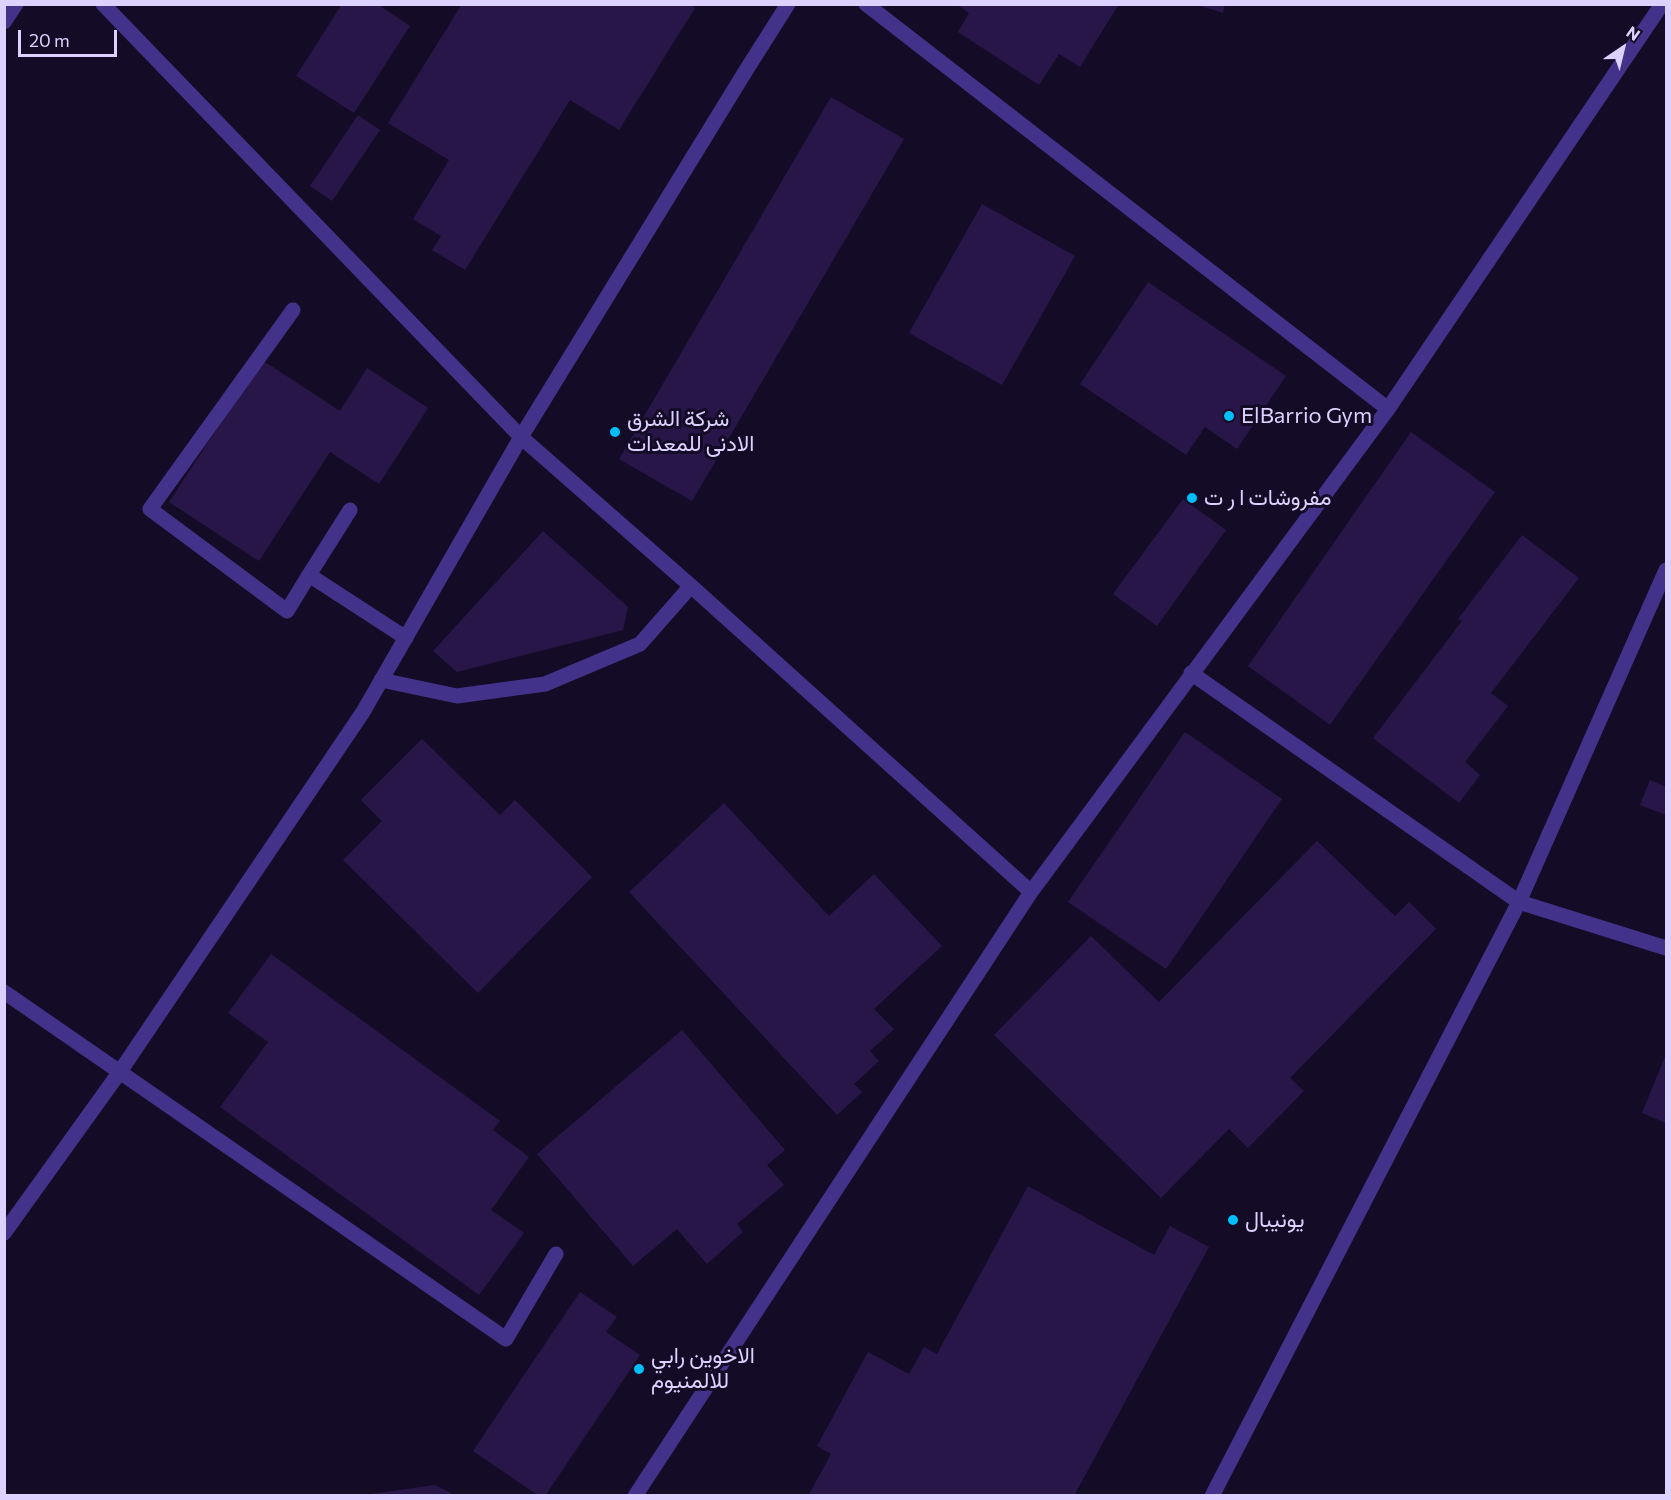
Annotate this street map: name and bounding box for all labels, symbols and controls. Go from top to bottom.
scale bar [21,18,120,56]
north arrow [1593,18,1653,78]
text: N [1623,22,1644,44]
text: 20 m [29,29,70,51]
place label: ElBarrio Gym [1241,403,1372,429]
place label: شركة الشرق الادنى للمعدات [627,406,754,458]
marker: ElBarrio Gym [1222,409,1236,423]
marker: شركة الشرق الادنى للمعدات [608,425,622,439]
place label: مفروشات ا ر ت [1204,485,1331,511]
marker: مفروشات ا ر ت [1185,491,1199,505]
place label: يونيبال [1245,1207,1305,1233]
marker: يونيبال [1226,1213,1240,1227]
place label: الاخوين رابي للالمنيوم [651,1343,755,1394]
marker: الاخوين رابي للالمنيوم [632,1362,646,1376]

